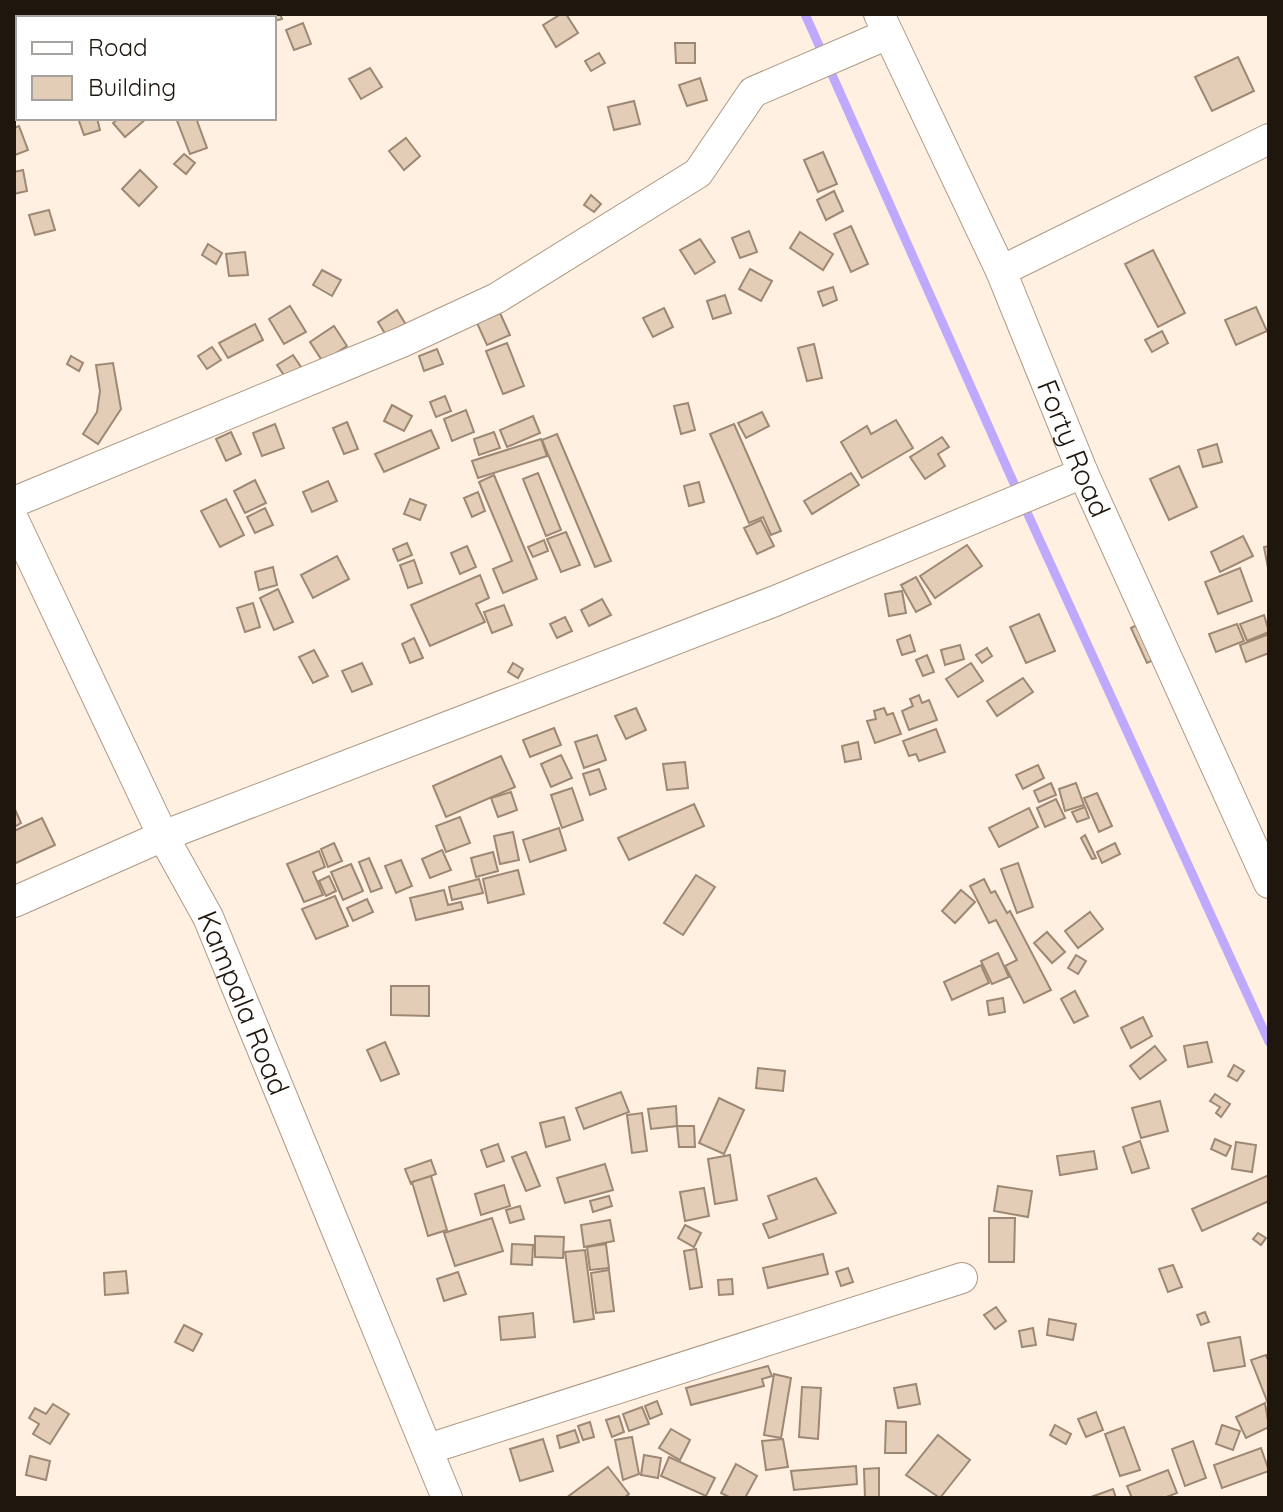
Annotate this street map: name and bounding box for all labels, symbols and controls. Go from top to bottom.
legend [16,16,276,120]
text: Road [88,32,148,62]
text: Building [88,72,176,102]
street label: Forty Road [1030,374,1119,522]
street label: Kampala Road [190,905,297,1100]

